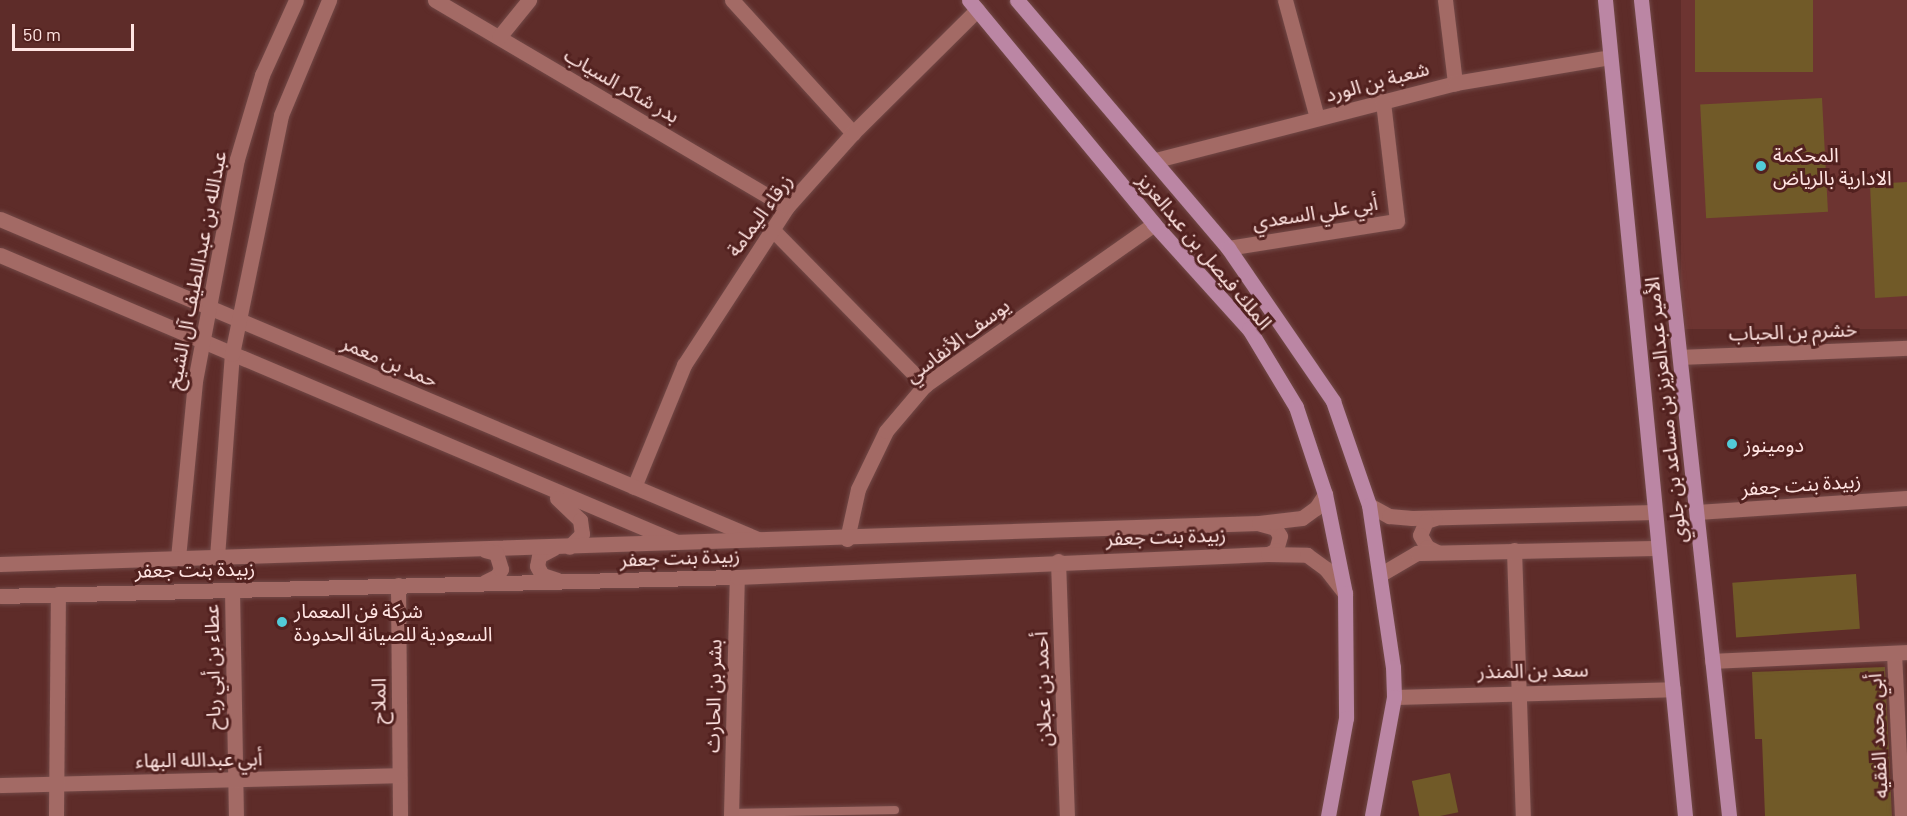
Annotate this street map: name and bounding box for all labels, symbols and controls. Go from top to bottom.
scale bar [15,12,136,50]
text: 50 m [23,23,61,45]
street label: بدر شاكر السياب [560,42,684,128]
street label: شعبة بن الورد [1323,56,1431,106]
place label: المحكمة الادارية بالرياض [1773,142,1892,189]
street label: عبدالله بن عبداللطيف آل الشيخ [161,149,231,391]
marker: المحكمة الادارية بالرياض [1754,159,1768,173]
street label: الملك فيصل بن عبدالعزيز [1132,168,1278,334]
street label: زرقاء اليمامة [721,169,797,261]
street label: أبي علي السعدي [1251,190,1379,234]
street label: الأمير عبدالعزيز بن مساعد بن جلوي [1639,276,1691,544]
street label: يوسف الأنفاسي [900,293,1014,387]
street label: خشرم بن الحباب [1728,317,1858,345]
street label: حمد بن معمر [338,330,442,392]
place label: دومينوز [1744,432,1804,456]
marker: دومينوز [1725,437,1739,451]
street label: زبيدة بنت جعفر [1740,468,1862,500]
street label: زبيدة بنت جعفر [1105,522,1227,550]
street label: زبيدة بنت جعفر [619,543,741,571]
street label: زبيدة بنت جعفر [135,556,255,582]
place label: شركة فن المعمار السعودية للصيانة الحدودة [294,598,493,645]
street label: عطاء بن أبي رباح [199,604,225,730]
marker: شركة فن المعمار السعودية للصيانة الحدودة [275,615,289,629]
street label: أحمد بن عجلان [1028,631,1056,747]
street label: بشر بن الحارث [700,639,726,753]
street label: سعد بن المنذر [1477,657,1589,683]
street label: أبي محمد الفقيه [1862,673,1892,799]
street label: الملاح [366,678,390,724]
street label: أبي عبدالله البهاء [135,746,263,772]

